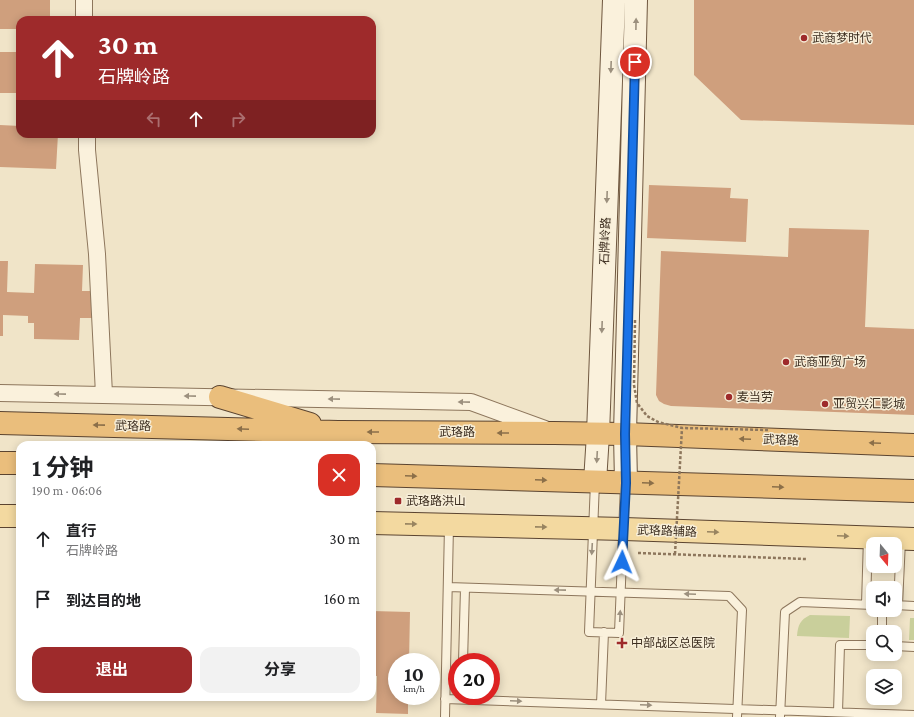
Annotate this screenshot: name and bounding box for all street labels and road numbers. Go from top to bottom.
street label: 石牌岭路 [597,217,613,265]
street label: 武珞路 [115,419,151,433]
street label: 武珞路 [439,425,475,439]
street label: 武珞路 [763,432,799,448]
street label: 武珞路辅路 [637,523,697,539]

